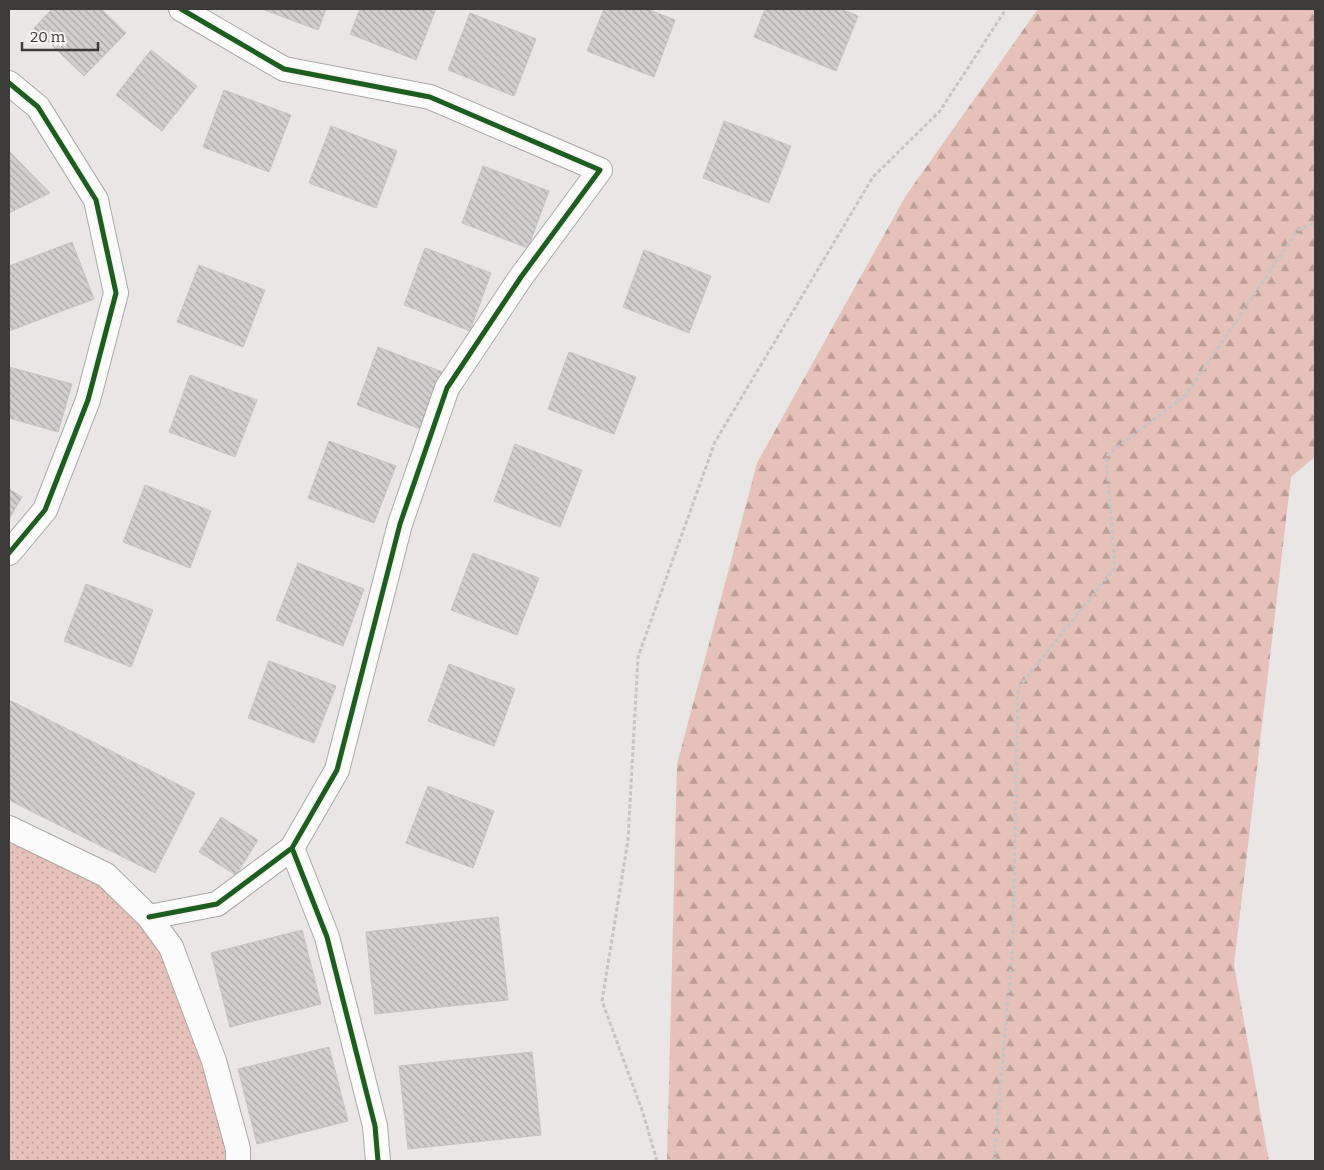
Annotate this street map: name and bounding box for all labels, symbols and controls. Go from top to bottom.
scale bar [22,20,99,52]
text: 20 m [30,28,66,46]

